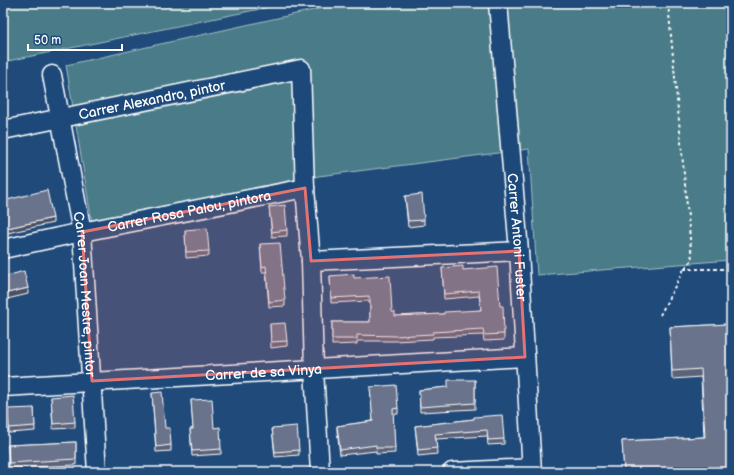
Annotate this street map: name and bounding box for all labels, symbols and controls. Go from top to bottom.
scale bar [28,26,122,52]
text: 50 m [34,33,61,48]
street label: Carrer Alexandro, pintor [77,76,228,123]
street label: Carrer Antoni Fuster [504,172,530,303]
street label: Carrer Rosa Palou, pintora [106,186,273,235]
street label: Carrer Joan Mestre, pintor [70,210,100,378]
street label: Carrer de sa Vinya [205,360,323,384]

